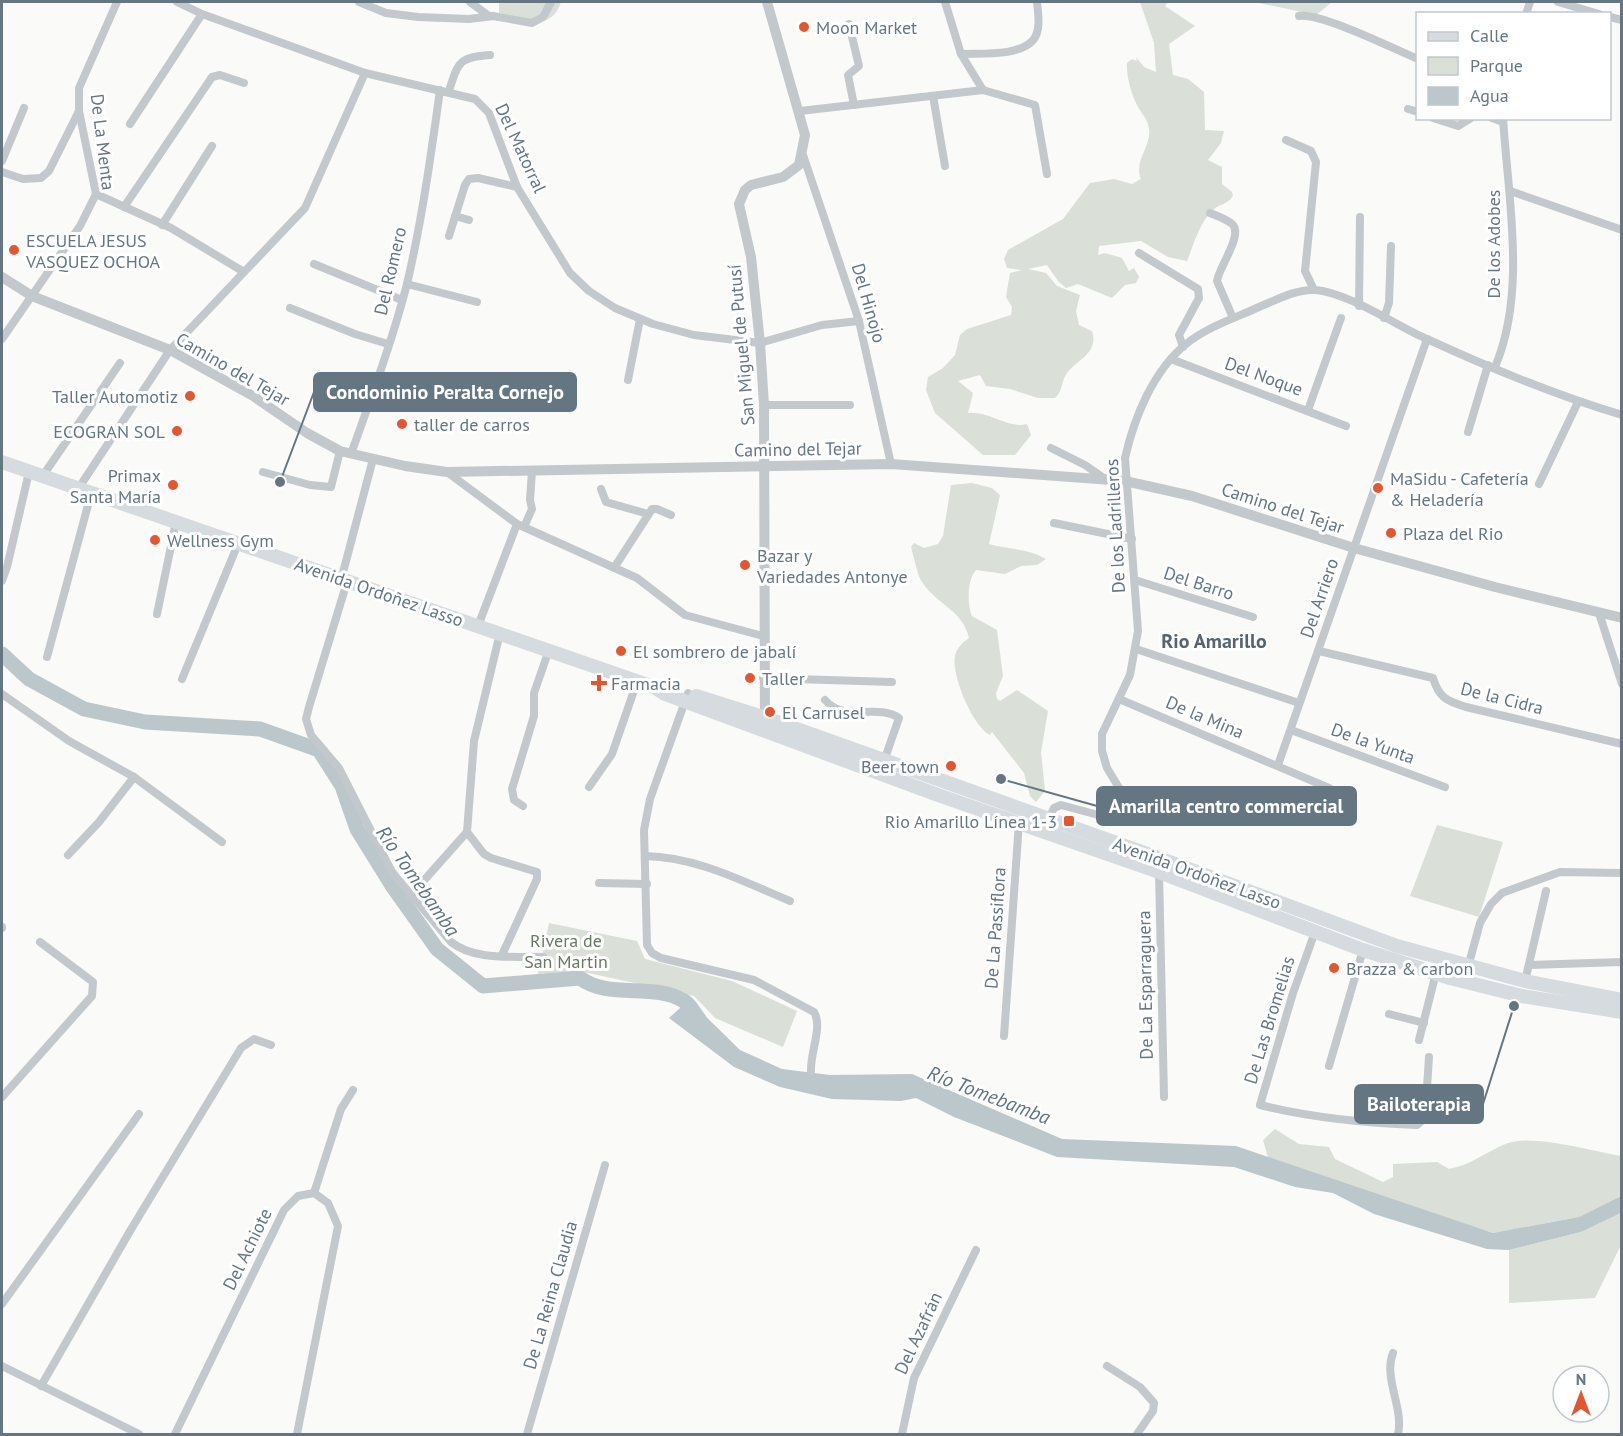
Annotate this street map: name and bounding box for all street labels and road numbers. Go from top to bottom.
street label: De La Menta [86,93,120,191]
street label: Del Matorral [490,100,552,197]
street label: De los Adobes [1482,190,1505,298]
street label: Del Romero [369,225,411,317]
street label: Del Hinojo [847,260,891,346]
street label: San Miguel de Putusí [722,263,760,427]
street label: Camino del Tejar [172,327,294,411]
street label: Del Noque [1222,351,1306,401]
street label: Camino del Tejar [734,436,862,462]
street label: De los Ladrilleros [1100,458,1130,594]
street label: Camino del Tejar [1219,477,1347,539]
street label: Avenida Ordoñez Lasso [292,552,466,632]
street label: Del Arriero [1295,555,1343,641]
street label: Del Barro [1161,561,1237,605]
street label: De la Cidra [1458,677,1546,719]
street label: De la Mina [1163,690,1247,744]
street label: De la Yunta [1328,717,1418,769]
street label: Avenida Ordoñez Lasso [1110,832,1284,914]
street label: De La Passiflora [979,866,1011,990]
street label: De La Esparraguera [1132,910,1158,1060]
street label: De Las Bromelias [1239,953,1299,1087]
street label: Del Achiote [217,1204,277,1294]
street label: De La Reina Claudia [518,1218,582,1372]
street label: Del Azafrán [889,1288,947,1378]

